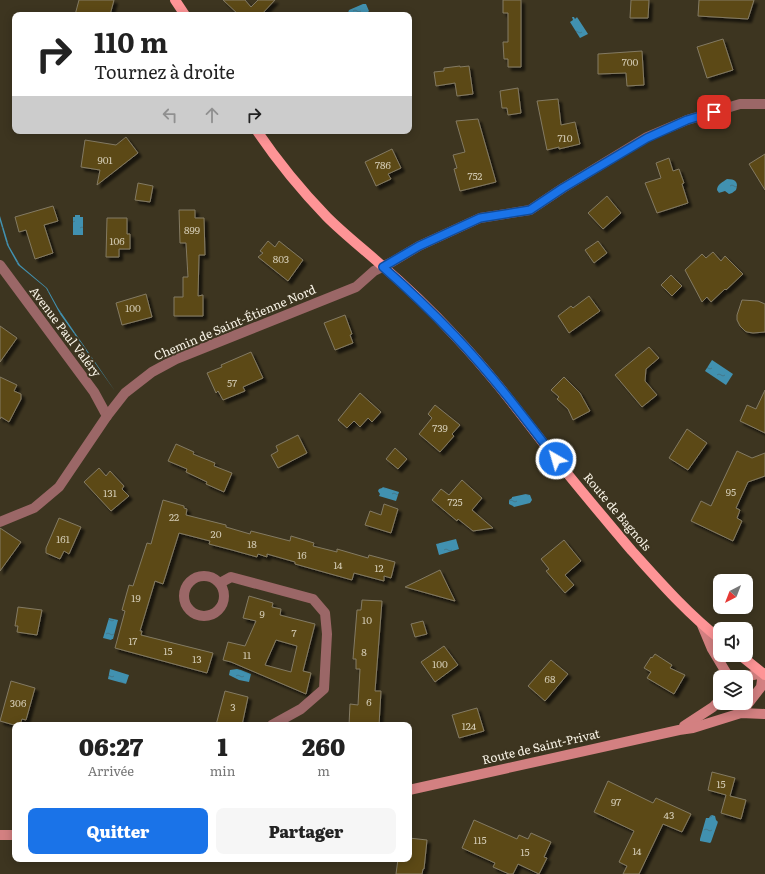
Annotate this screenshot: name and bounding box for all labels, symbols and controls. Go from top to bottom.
text: 110 m [94,20,168,62]
icon: right [28,28,80,80]
house number: 700 [622,54,639,69]
text: Tournez à droite [94,58,235,85]
pin [697,95,731,129]
icon: arrive [703,101,725,123]
icon: left [159,104,181,126]
icon: ahead [201,104,223,126]
icon: right [243,104,265,126]
house number: 710 [558,130,573,145]
house number: 901 [97,152,113,167]
house number: 786 [375,157,392,172]
house number: 752 [468,168,482,183]
house number: 899 [184,222,200,237]
house number: 106 [109,233,125,248]
house number: 803 [273,251,289,266]
street label: Chemin de Saint-Étienne Nord [151,279,319,364]
street label: Avenue Paul Valéry [26,282,106,380]
house number: 100 [125,300,141,315]
house number: 57 [227,375,237,390]
house number: 739 [432,420,448,435]
position arrow [535,438,577,480]
street label: Route de Bagnols [580,468,656,555]
house number: 95 [726,484,736,499]
house number: 131 [103,485,117,500]
house number: 725 [447,494,463,509]
house number: 22 [169,509,179,524]
house number: 20 [211,526,222,541]
house number: 161 [56,531,70,546]
house number: 18 [247,536,257,551]
house number: 16 [297,547,307,562]
house number: 14 [333,557,343,572]
house number: 12 [374,560,384,575]
north arrow [713,574,753,614]
map controls [713,574,753,710]
house number: 19 [131,590,141,605]
house number: 9 [259,606,265,621]
house number: 10 [362,612,372,627]
button: sound [713,622,753,662]
house number: 7 [291,625,297,640]
house number: 17 [129,633,137,648]
house number: 15 [163,643,173,658]
house number: 8 [361,644,367,659]
house number: 11 [243,647,251,662]
house number: 13 [192,651,202,666]
house number: 100 [432,656,448,671]
button: layers [713,670,753,710]
house number: 68 [545,671,556,686]
house number: 6 [366,694,372,709]
house number: 306 [10,695,27,710]
house number: 3 [230,699,236,714]
house number: 124 [462,718,477,733]
street label: Route de Saint-Privat [480,724,602,768]
text: 06:27 [79,728,143,763]
text: 1 [217,728,228,763]
text: 260 [302,728,345,763]
text: Arrivée [88,761,134,780]
text: min [210,761,235,780]
text: m [317,761,330,780]
house number: 15 [716,776,726,791]
house number: 97 [611,794,621,809]
house number: 43 [664,807,674,822]
button: Quitter [28,808,208,854]
button: Partager [216,808,396,854]
house number: 115 [473,832,487,847]
house number: 14 [632,843,642,858]
house number: 15 [520,844,530,859]

